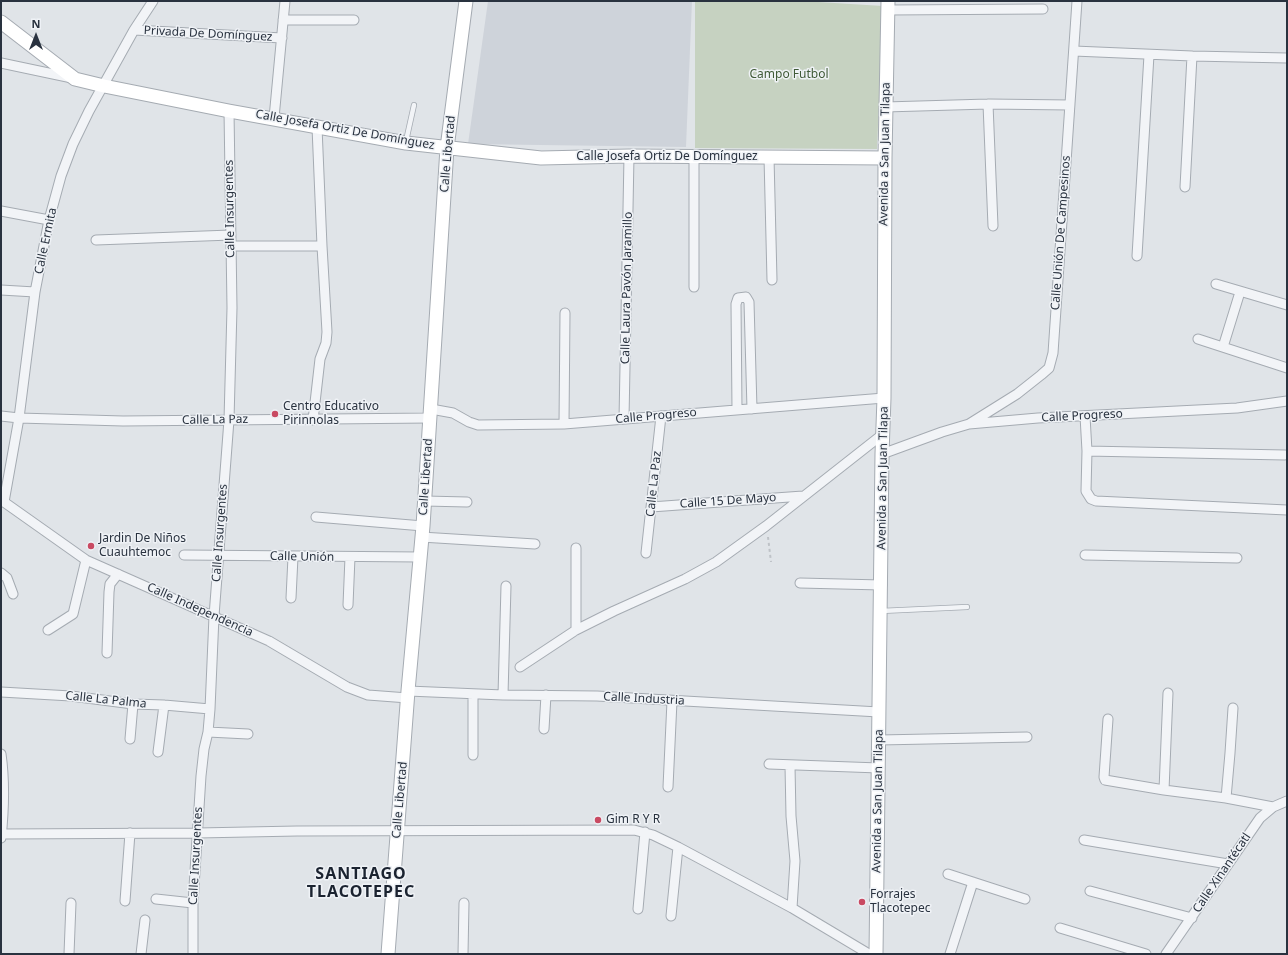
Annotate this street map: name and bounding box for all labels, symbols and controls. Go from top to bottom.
north arrow [16,16,56,56]
text: N [32,16,40,31]
street label: Privada De Domínguez [143,23,273,45]
park label: Campo Futbol [749,68,829,82]
street label: Avenida a San Juan Tilapa [877,82,893,226]
street label: Calle Josefa Ortiz De Domínguez [254,107,436,153]
street label: Calle Libertad [437,115,459,193]
street label: Calle Josefa Ortiz De Domínguez [576,150,758,164]
street label: Calle Unión De Campesinos [1048,155,1074,311]
street label: Calle Insurgentes [222,160,238,258]
street label: Calle Ermita [32,207,60,275]
street label: Calle Laura Pavón Jaramillo [618,212,636,364]
place label: Centro Educativo Pirinnolas [283,400,379,428]
street label: Calle Progreso [615,405,697,427]
street label: Avenida a San Juan Tilapa [875,406,891,550]
street label: Calle Progreso [1041,407,1123,425]
marker: Centro Educativo Pirinnolas [270,409,280,419]
street label: Calle La Paz [182,412,248,428]
street label: Calle Libertad [416,438,436,516]
street label: Calle La Paz [643,450,665,518]
street label: Calle Insurgentes [209,483,231,583]
street label: Calle 15 De Mayo [679,490,777,512]
place label: Jardin De Niños Cuauhtemoc [99,532,186,560]
marker: Jardin De Niños Cuauhtemoc [86,541,96,551]
street label: Calle Unión [270,549,334,565]
street label: Calle Independencia [145,580,255,640]
street label: Calle La Palma [65,689,147,711]
street label: Calle Industria [603,690,685,708]
street label: Avenida a San Juan Tilapa [870,729,886,873]
street label: Calle Libertad [389,761,411,839]
street label: Calle Insurgentes [186,807,206,905]
place label: Gim R Y R [606,813,660,827]
marker: Gim R Y R [593,815,603,825]
street label: Calle Xinantécatl [1190,830,1254,916]
district label: SANTIAGO TLACOTEPEC [307,864,415,902]
place label: Forrajes Tlacotepec [870,888,931,916]
marker: Forrajes Tlacotepec [857,897,867,907]

